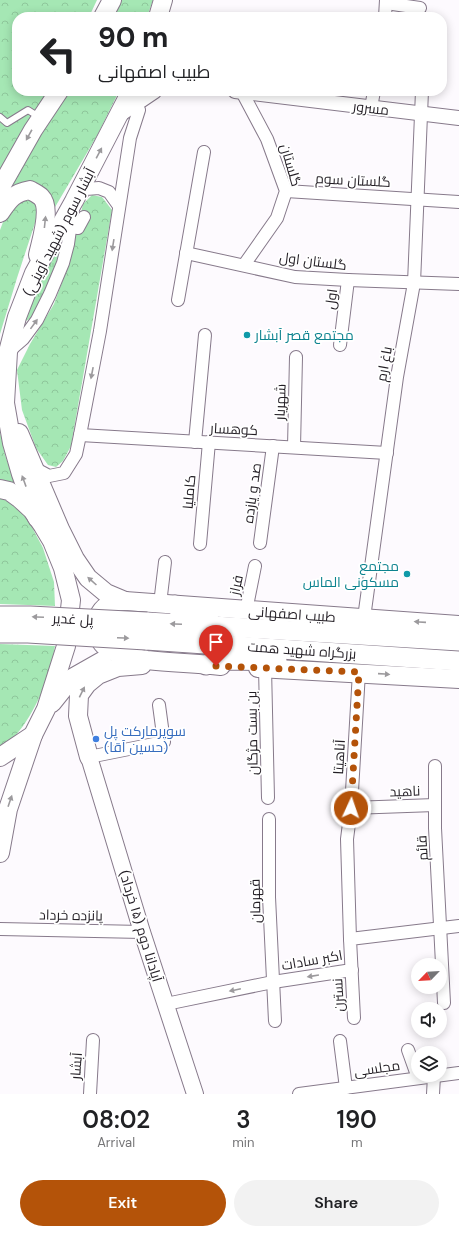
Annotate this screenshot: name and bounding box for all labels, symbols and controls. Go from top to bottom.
text: 90 m [98,19,168,56]
icon: left [32,28,84,80]
text: طبیب اصفهانی [98,60,210,84]
street label: مسرور [351,97,390,119]
one-way arrow [26,129,33,141]
street label: گلستان [276,142,306,188]
one-way arrow [96,147,102,159]
street label: آبشار سوم (شهید آوینی) [19,165,100,300]
street label: گلستان سوم [315,169,391,192]
one-way arrow [41,215,48,228]
one-way arrow [110,239,116,251]
street label: گلستان اول [278,248,348,274]
street label: اول [321,287,341,311]
one-way arrow [30,318,38,329]
place label: مجتمع قصر آبشار [254,326,354,344]
marker: مجتمع قصر آبشار [242,330,252,340]
street label: باغ ارم [372,345,397,383]
one-way arrow [89,367,95,379]
street label: شهریار [270,383,290,422]
street label: کوهسار [209,419,258,439]
street label: صد و یازده [239,462,265,524]
street label: کاملیا [179,474,199,510]
one-way arrow [21,475,27,487]
place label: مجتمع مسکونی الماس [303,557,399,591]
marker: مجتمع مسکونی الماس [402,569,412,579]
street label: فراز [225,573,247,598]
one-way arrow [87,576,97,586]
street label: طبیب اصفهانی [248,602,336,626]
street label: پل غدیر [51,609,94,630]
one-way arrow [32,613,44,620]
one-way arrow [414,619,426,626]
one-way arrow [169,621,182,627]
pin [199,625,233,666]
icon: arrive [205,631,227,653]
one-way arrow [117,635,129,642]
street label: بزرگراه شهید همت [247,637,357,663]
one-way arrow [378,671,390,678]
one-way arrow [79,687,85,698]
street label: بن بست مژگان [242,691,262,775]
place label: سوپرمارکت پل (حسین آقا) [104,722,186,756]
marker: سوپرمارکت پل (حسین آقا) [91,734,101,744]
street label: آناهیتا [329,739,349,775]
street label: ناهید [389,781,421,801]
position arrow [330,787,372,829]
one-way arrow [7,795,13,807]
street label: قائم [412,835,433,861]
street label: آپادانا دوم (۱۵ خرداد) [114,868,167,985]
street label: قهرمان [246,879,264,923]
street label: پانزده خرداد [39,905,103,926]
street label: اکبر سادات [280,946,344,974]
north arrow [411,958,447,994]
map controls [411,958,447,1082]
one-way arrow [307,973,319,979]
street label: نسترن [328,978,348,1012]
one-way arrow [228,987,241,993]
button: sound [411,1002,447,1038]
button: layers [411,1046,447,1082]
street label: آبشار [66,1051,86,1081]
street label: مجلسی [353,1056,401,1080]
text: 08:02 [82,1104,150,1135]
text: 3 [236,1104,251,1135]
text: 190 [337,1104,377,1135]
text: Arrival [97,1134,135,1151]
text: min [232,1134,254,1151]
text: m [351,1134,362,1151]
button: Exit [20,1180,226,1226]
button: Share [234,1180,439,1226]

